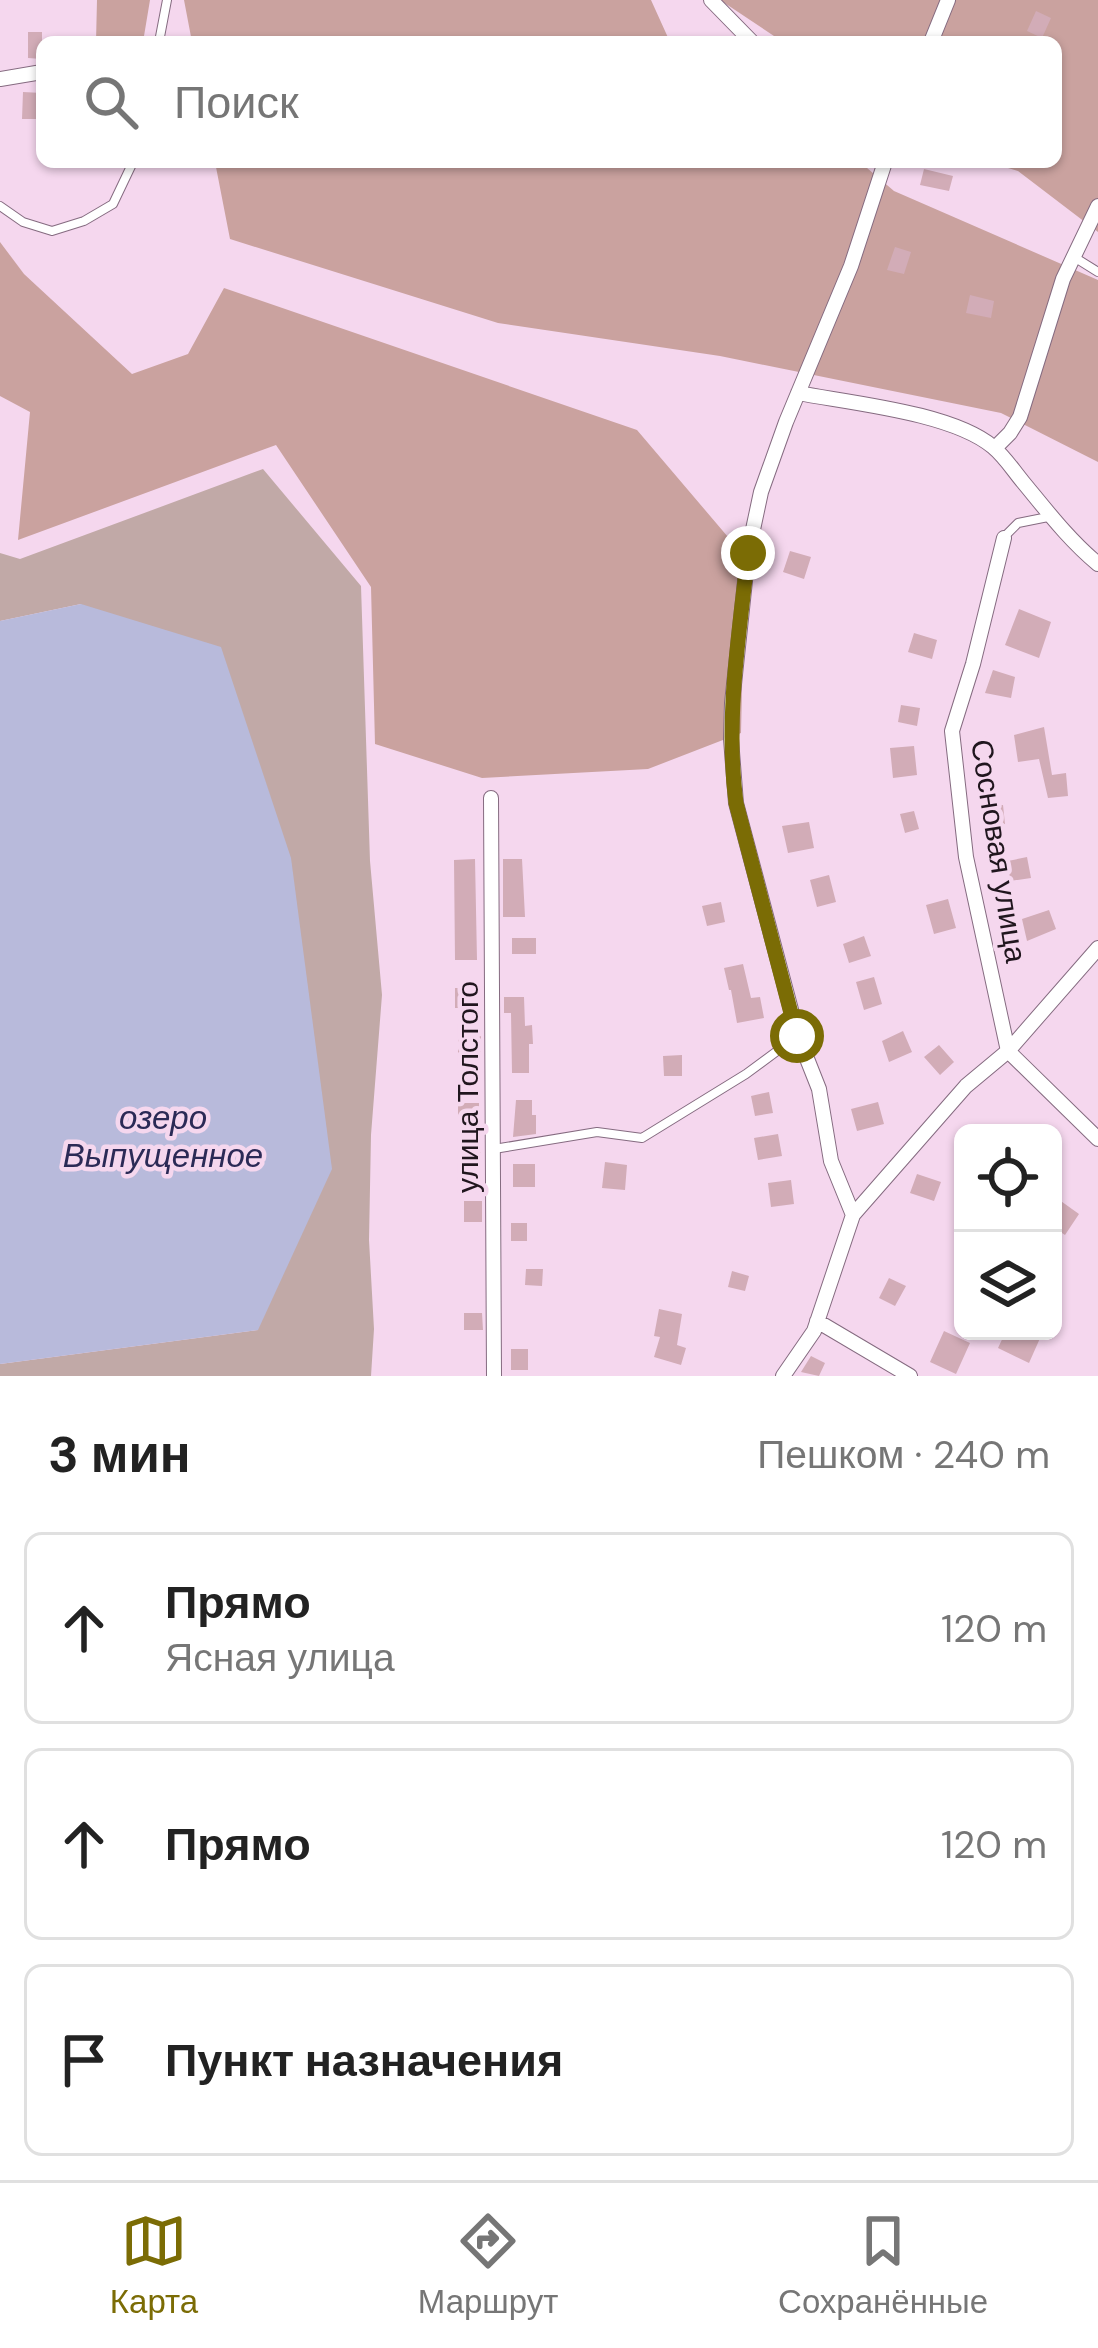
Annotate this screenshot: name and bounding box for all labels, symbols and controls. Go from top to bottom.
search box [36,36,1062,168]
icon: search [78,69,144,135]
text: Поиск [174,73,299,132]
route end [721,526,775,580]
street label: Сосновая улица [962,737,1036,966]
street label: улица Толстого [448,981,487,1193]
route start [770,1009,824,1063]
water label: озеро Выпущенное [63,1096,263,1177]
map controls [954,1124,1062,1340]
button: locate [954,1124,1062,1232]
button: layers [954,1232,1062,1340]
text: 3 мин [48,1421,191,1488]
text: Пешком · 240 m [757,1429,1050,1480]
text: Прямо [165,1573,311,1632]
icon: ahead [51,1595,117,1661]
text: 120 m [941,1603,1047,1654]
text: Ясная улица [165,1632,395,1683]
icon: ahead [51,1811,117,1877]
text: Прямо [165,1815,311,1874]
text: 120 m [941,1819,1047,1870]
icon: arrive [51,2027,117,2093]
text: Пункт назначения [165,2031,563,2090]
tab: Карта [110,2208,198,2323]
tab: Маршрут [418,2208,558,2323]
tab: Сохранённые [778,2208,988,2323]

